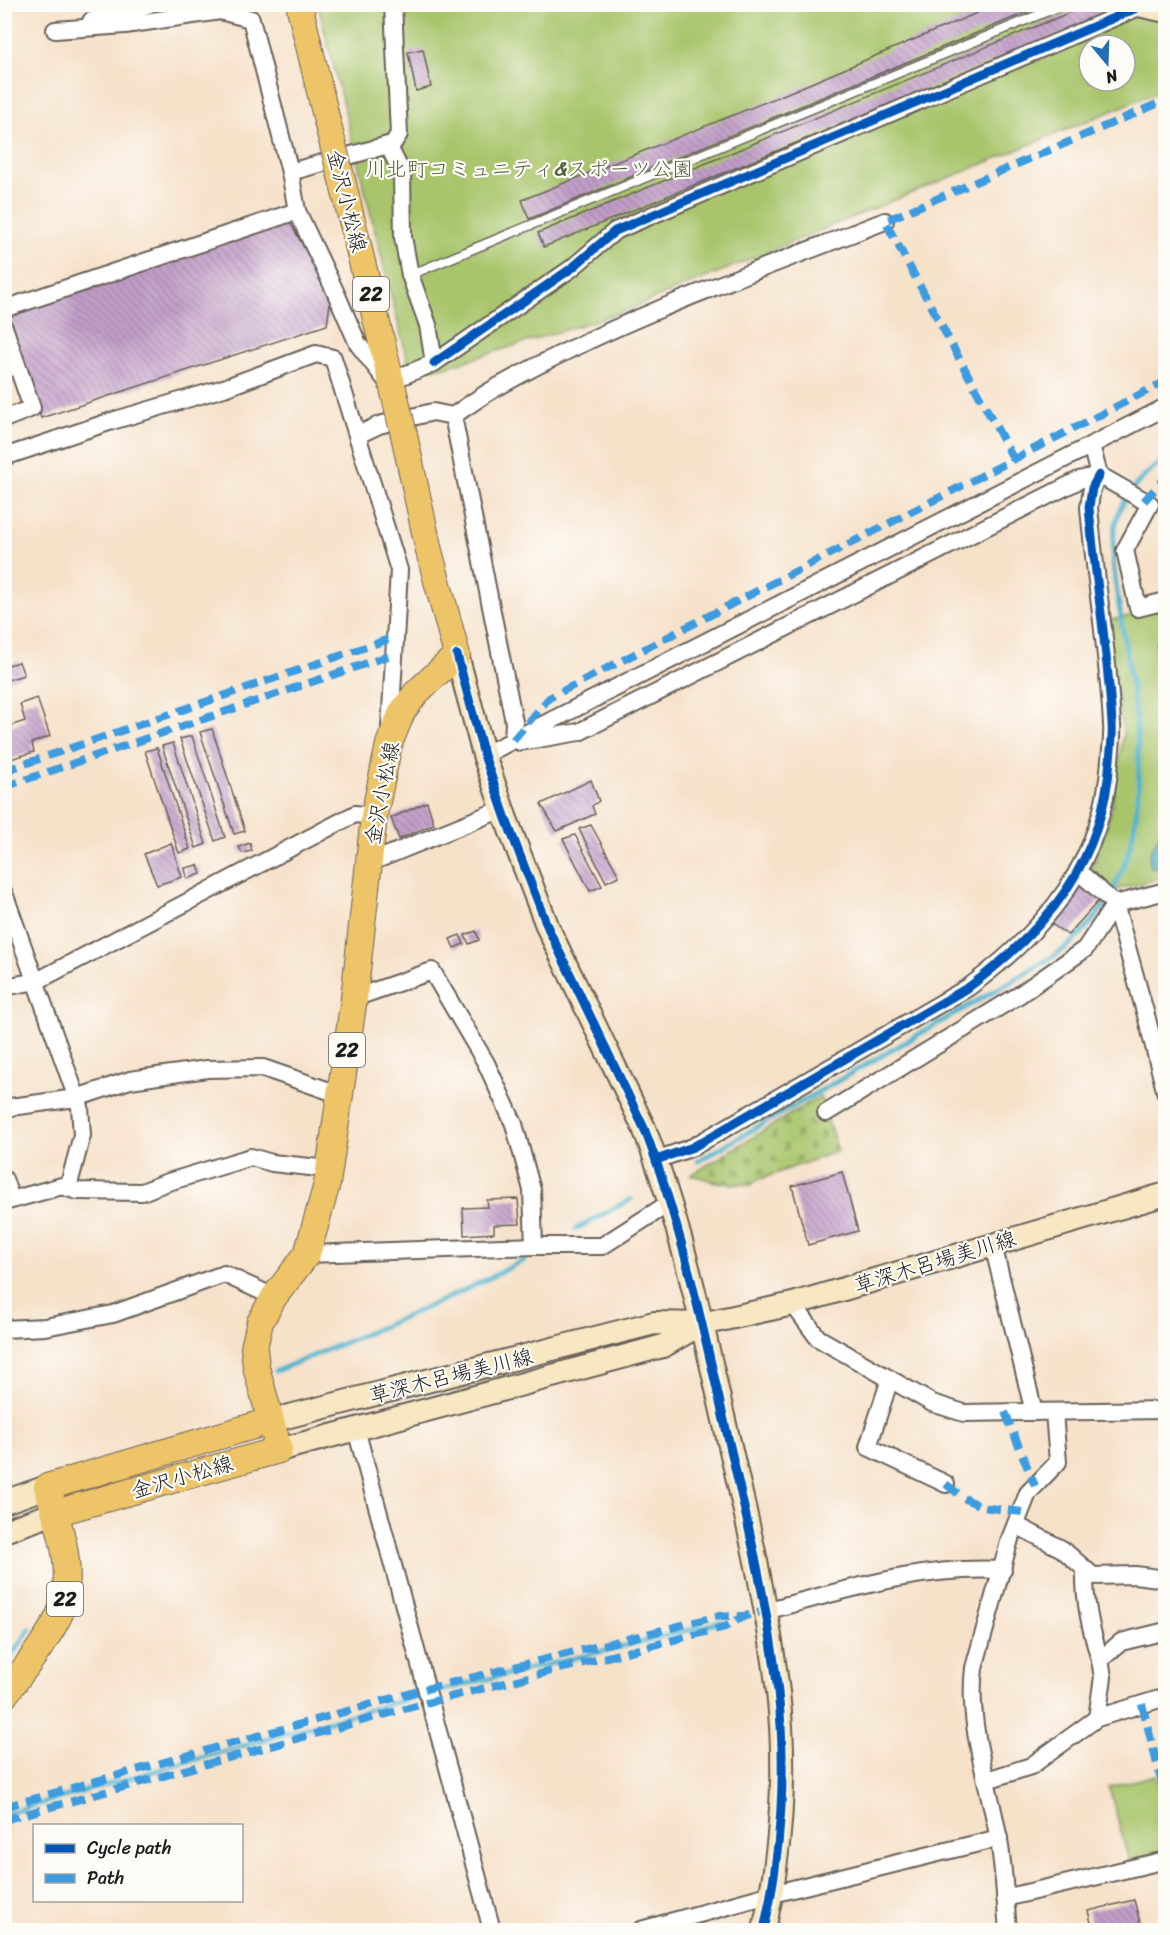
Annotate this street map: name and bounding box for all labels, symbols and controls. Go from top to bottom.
north arrow [1077,33,1137,93]
text: N [1101,61,1123,93]
street label: 金沢小松線 [316,145,378,257]
park label: 川北町コミュニティ&スポーツ公園 [365,150,693,188]
road number: 22 [353,277,389,311]
street label: 金沢小松線 [353,738,411,848]
road number: 22 [329,1033,365,1067]
street label: 草深木呂場美川線 [849,1219,1021,1305]
street label: 草深木呂場美川線 [365,1337,537,1415]
street label: 金沢小松線 [126,1444,238,1510]
road number: 22 [47,1582,83,1616]
legend [33,1824,243,1902]
text: Cycle path [87,1832,171,1864]
text: Path [87,1862,124,1894]

